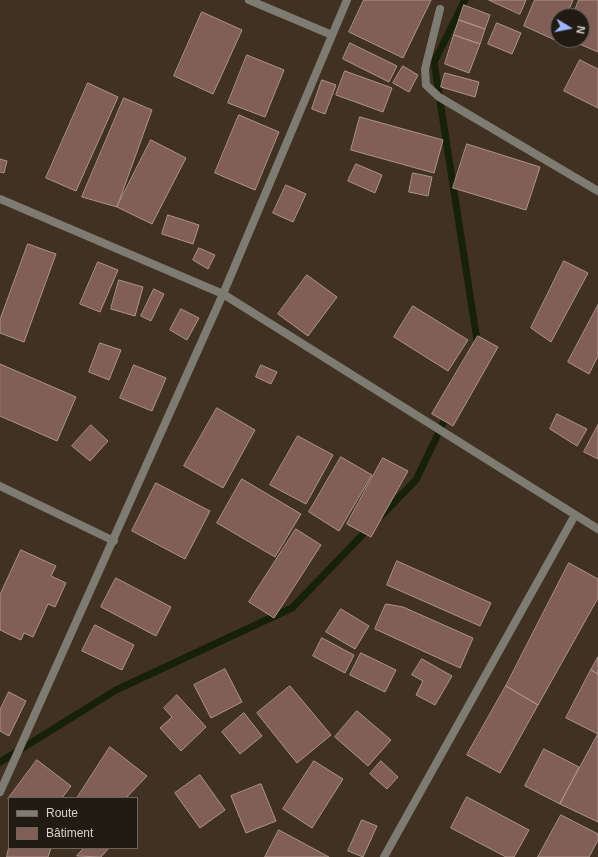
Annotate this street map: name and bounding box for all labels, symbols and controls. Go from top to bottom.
north arrow [550,8,590,48]
text: N [574,25,587,35]
legend [8,797,138,849]
text: Route [46,806,78,820]
text: Bâtiment [46,826,93,840]

